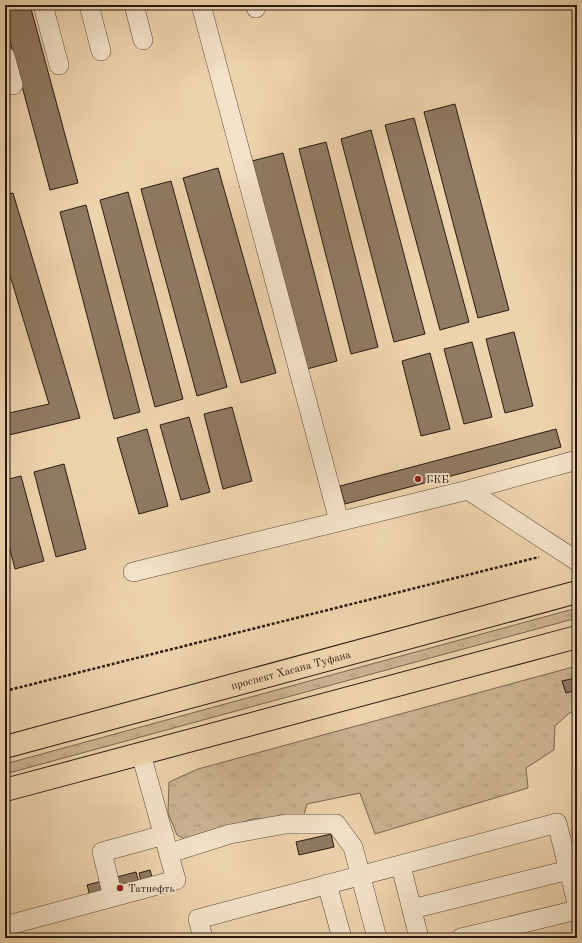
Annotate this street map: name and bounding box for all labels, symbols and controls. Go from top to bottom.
marker: ГКБ [413,474,423,484]
place label: ГКБ [426,475,449,486]
street label: проспект Хасана Туфана [230,649,353,692]
marker: Татнефть [115,883,125,893]
place label: Татнефть [128,884,175,895]

